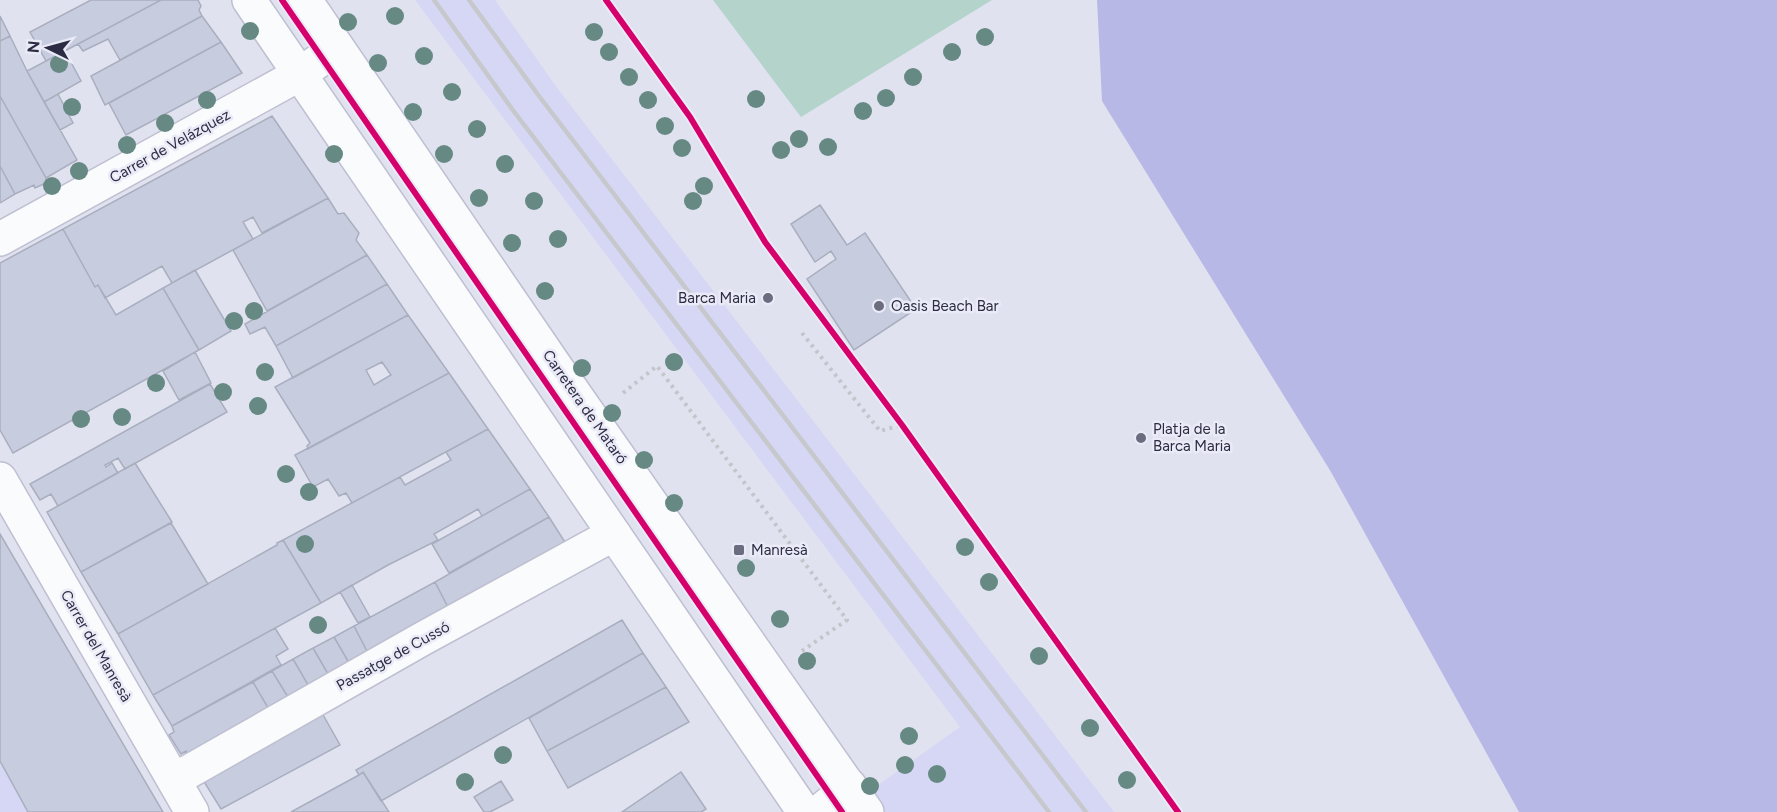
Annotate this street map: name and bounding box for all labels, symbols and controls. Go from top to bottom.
north arrow [18,18,78,78]
text: N [24,40,44,54]
street label: Carrer de Velázquez [107,105,233,187]
place label: Barca Maria [678,289,756,307]
marker: Barca Maria [761,291,775,305]
place label: Oasis Beach Bar [891,297,999,315]
marker: Oasis Beach Bar [872,299,886,313]
street label: Carretera de Mataró [539,346,631,468]
place label: Platja de la Barca Maria [1153,420,1231,455]
marker: Platja de la Barca Maria [1134,431,1148,445]
place label: Manresà [751,541,808,559]
marker: Manresà [732,543,746,557]
street label: Carrer del Manresà [57,587,135,705]
street label: Passatge de Cussó [333,617,453,695]

